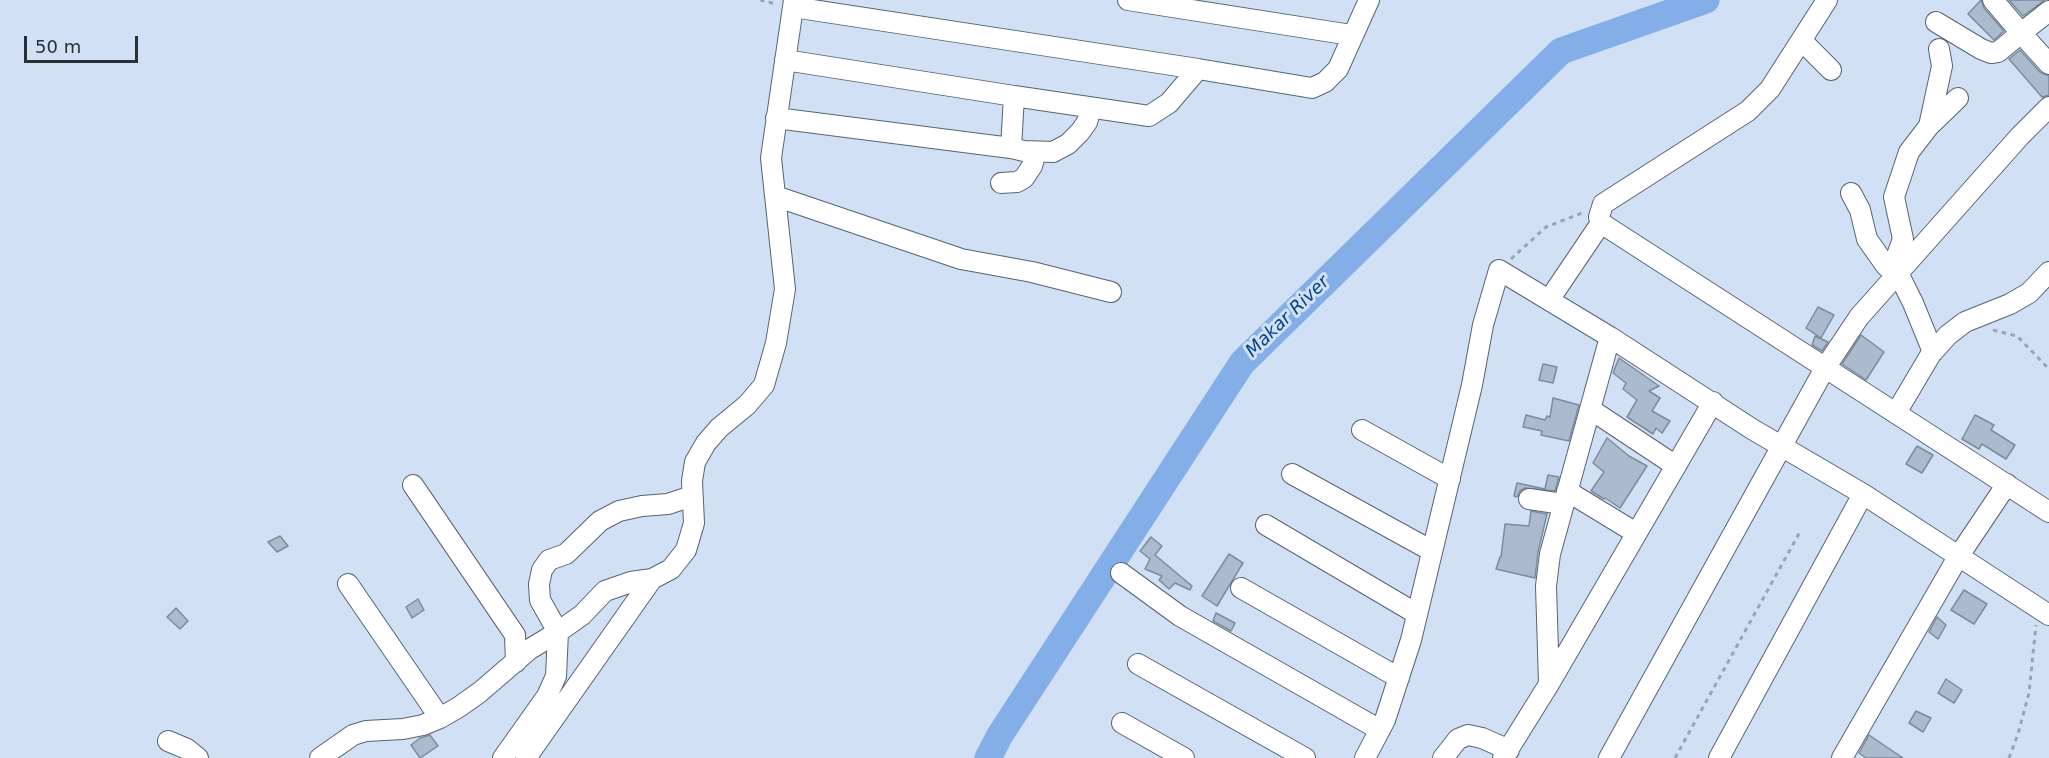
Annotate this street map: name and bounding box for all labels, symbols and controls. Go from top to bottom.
scale bar [27,24,141,62]
text: 50 m [35,36,81,57]
water label: Makar River [1242,272,1334,362]

